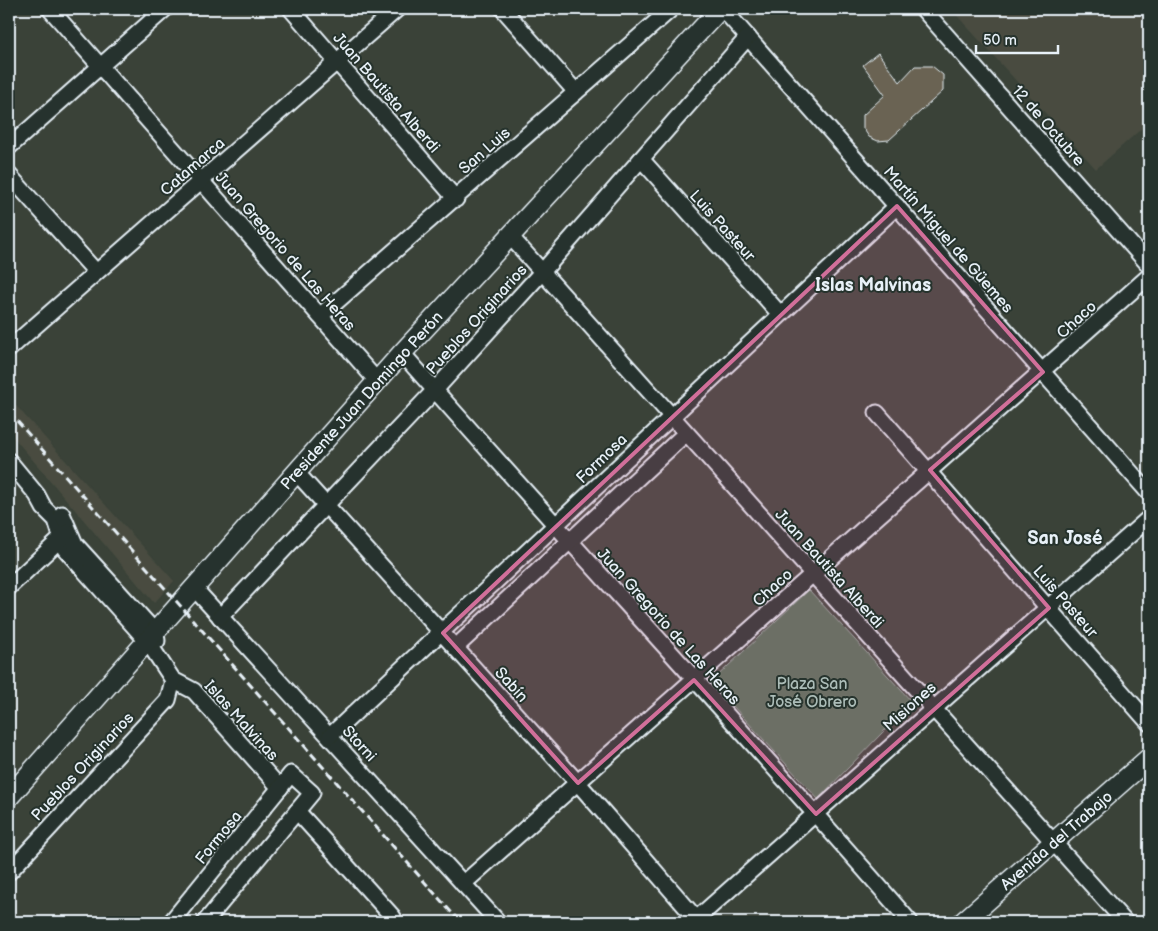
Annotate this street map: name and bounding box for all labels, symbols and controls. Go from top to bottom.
scale bar [976,22,1058,54]
street label: Juan Bautista Alberdi [328,29,443,157]
text: 50 m [983,31,1017,50]
street label: 12 de Octubre [1008,82,1089,171]
street label: San Luis [455,124,515,179]
street label: Catamarca [157,134,229,200]
street label: Martín Miguel de Güemes [879,163,1017,317]
street label: Juan Gregorio de Las Heras [211,169,359,335]
street label: Luis Pasteur [685,187,759,266]
street label: Pueblos Originarios [423,261,532,379]
district label: Islas Malvinas [815,275,931,296]
street label: Chaco [1053,297,1101,343]
street label: Presidente Juan Domingo Perón [277,308,447,494]
street label: Formosa [573,430,631,488]
street label: Juan Bautista Alberdi [771,506,887,632]
district label: San José [1028,528,1103,549]
street label: Juan Gregorio de Las Heras [592,545,743,709]
street label: Luis Pasteur [1028,562,1101,642]
street label: Chaco [749,565,797,611]
street label: Sabín [490,664,532,706]
park label: Plaza San José Obrero [767,675,857,712]
street label: Islas Malvinas [200,677,282,765]
street label: Misiones [880,678,940,736]
street label: Pueblos Originarios [28,709,138,825]
street label: Storni [338,722,380,766]
street label: Avenida del Trabajo [997,787,1117,895]
street label: Formosa [192,807,246,868]

